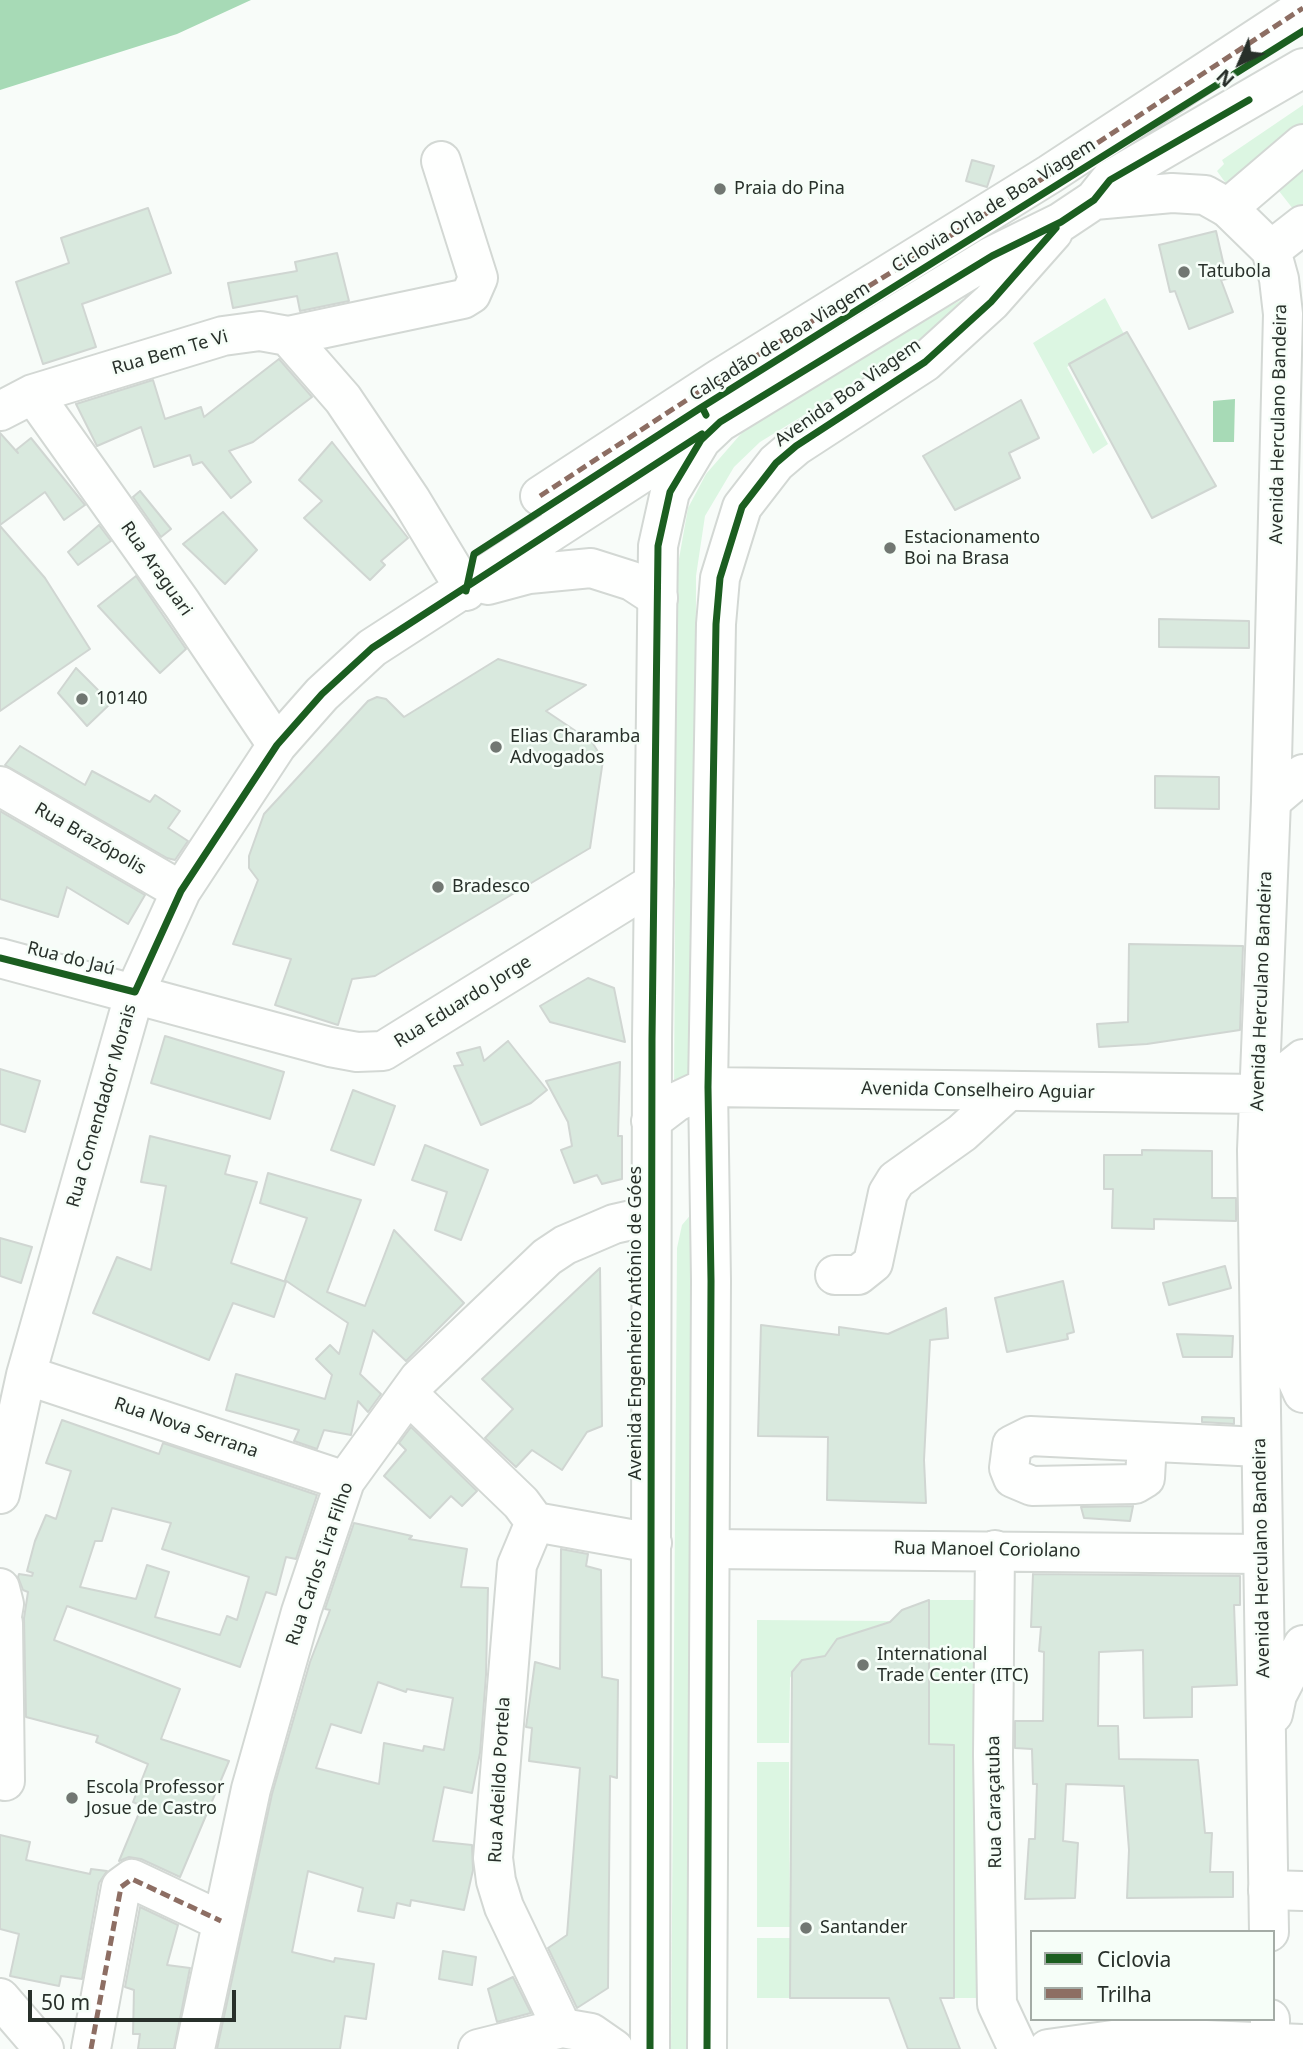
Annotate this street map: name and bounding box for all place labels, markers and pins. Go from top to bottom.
place label: Praia do Pina [734,178,845,200]
marker: Praia do Pina [712,181,728,197]
place label: Tatubola [1198,261,1271,283]
marker: Tatubola [1176,264,1192,280]
place label: Estacionamento Boi na Brasa [904,527,1040,570]
marker: Estacionamento Boi na Brasa [882,540,898,556]
place label: 10140 [96,688,147,710]
marker: 10140 [74,691,90,707]
place label: Elias Charamba Advogados [510,726,640,768]
marker: Elias Charamba Advogados [488,739,504,755]
place label: Bradesco [452,876,530,898]
marker: Bradesco [430,879,446,895]
place label: International Trade Center (ITC) [877,1644,1029,1686]
marker: International Trade Center (ITC) [855,1657,871,1673]
place label: Escola Professor Josue de Castro [86,1777,224,1820]
marker: Escola Professor Josue de Castro [64,1790,80,1806]
place label: Santander [820,1917,907,1939]
marker: Santander [798,1920,814,1936]

